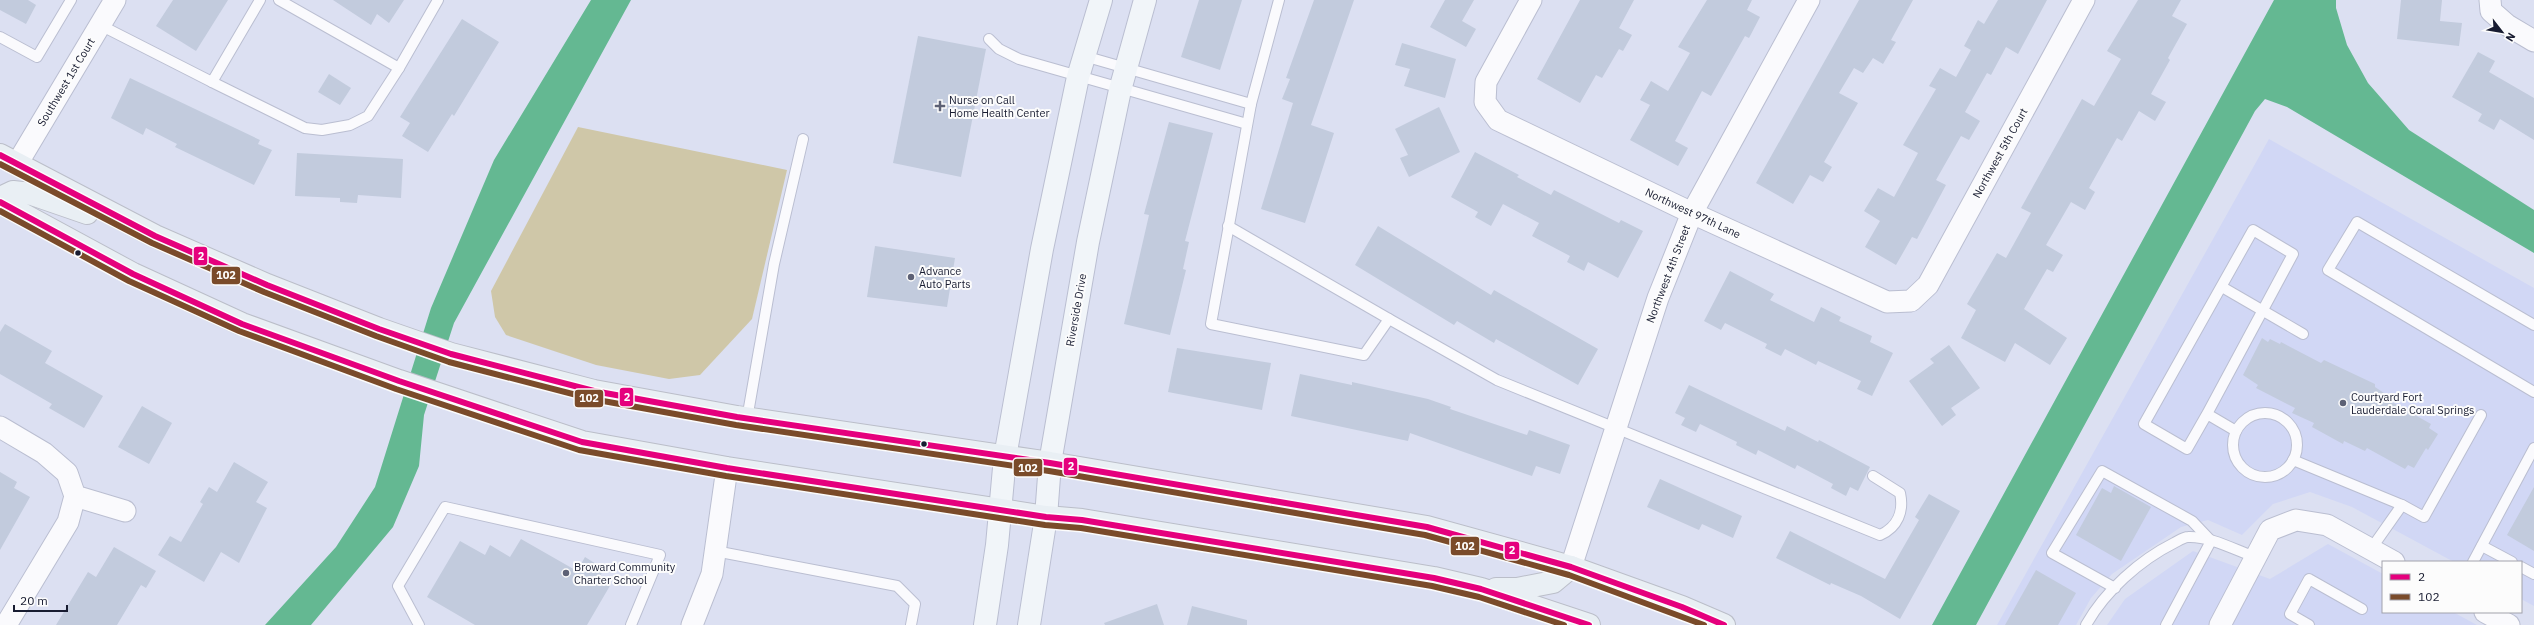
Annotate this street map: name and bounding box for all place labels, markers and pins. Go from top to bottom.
place label: Nurse on Call Home Health Center [949,93,1050,120]
marker: Nurse on Call Home Health Center [934,100,946,112]
unlabelled marker [73,248,83,258]
place label: Advance Auto Parts [919,264,971,291]
marker: Advance Auto Parts [906,272,916,282]
place label: Courtyard Fort Lauderdale Coral Springs [2351,390,2474,417]
marker: Courtyard Fort Lauderdale Coral Springs [2338,398,2348,408]
unlabelled marker [919,439,929,449]
place label: Broward Community Charter School [574,560,676,587]
marker: Broward Community Charter School [561,568,571,578]

